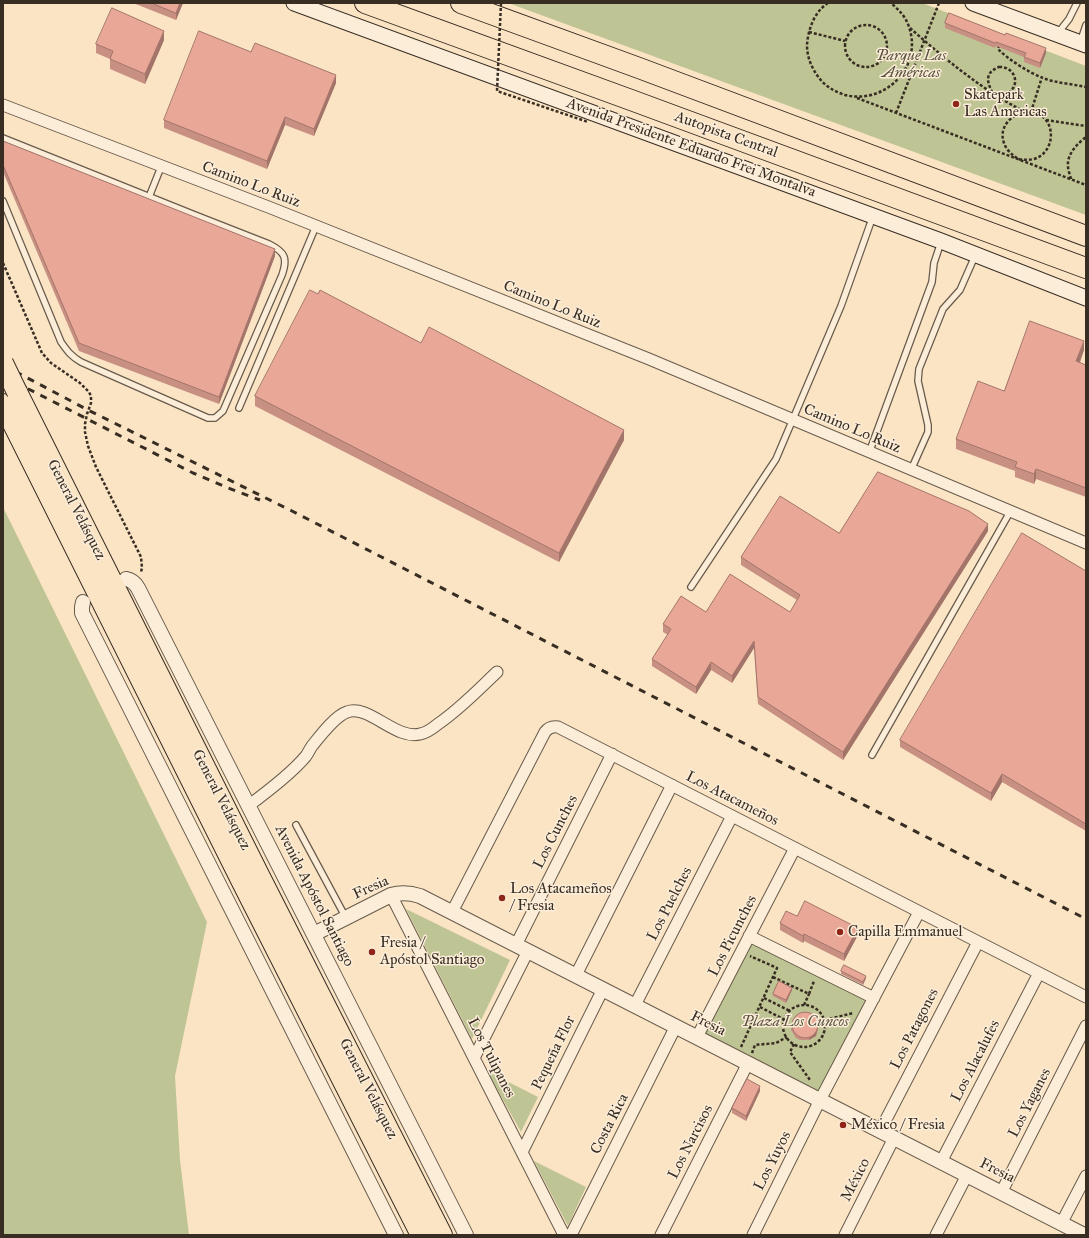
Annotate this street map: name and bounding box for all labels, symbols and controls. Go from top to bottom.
park label: Parque Las Américas [876,47,946,82]
place label: Skatepark Las Americas [964,86,1047,121]
street label: Avenida Presidente Eduardo Frei Montalva [564,94,818,202]
marker: Skatepark Las Americas [951,99,961,109]
street label: Autopista Central [672,108,780,162]
street label: Camino Lo Ruiz [199,158,303,212]
street label: Camino Lo Ruiz [501,277,603,333]
street label: Camino Lo Ruiz [801,400,903,458]
street label: General Velásquez [43,457,109,563]
street label: General Velásquez [188,747,254,853]
street label: Los Atacameños [683,768,781,830]
street label: Los Cunches [530,792,582,872]
street label: Avenida Apóstol Santiago [270,822,358,970]
street label: Los Puelches [644,864,696,944]
street label: Fresia [350,872,392,904]
place label: Los Atacameños / Fresia [510,880,612,915]
street label: Los Picunches [705,892,761,980]
marker: Los Atacameños / Fresia [497,893,507,903]
place label: Capilla Emmanuel [848,923,962,941]
marker: Capilla Emmanuel [835,927,845,937]
place label: Fresia / Apóstol Santiago [380,934,484,969]
marker: Fresia / Apóstol Santiago [367,947,377,957]
street label: Los Patagones [887,986,943,1072]
street label: Fresia [687,1008,729,1040]
street label: Pequeña Flor [528,1013,580,1093]
park label: Plaza Los Cuncos [742,1013,848,1031]
street label: Los Tulipanes [463,1015,519,1101]
street label: Los Alacalufes [948,1017,1004,1105]
street label: General Velásquez [335,1036,401,1142]
street label: Los Yaganes [1005,1065,1055,1141]
street label: Costa Rica [587,1091,633,1157]
street label: Los Narcisos [665,1102,717,1182]
place label: México / Fresia [851,1116,945,1134]
marker: México / Fresia [838,1120,848,1130]
street label: Los Yuyos [750,1128,796,1194]
street label: México [837,1155,875,1205]
street label: Fresia [976,1155,1018,1187]

